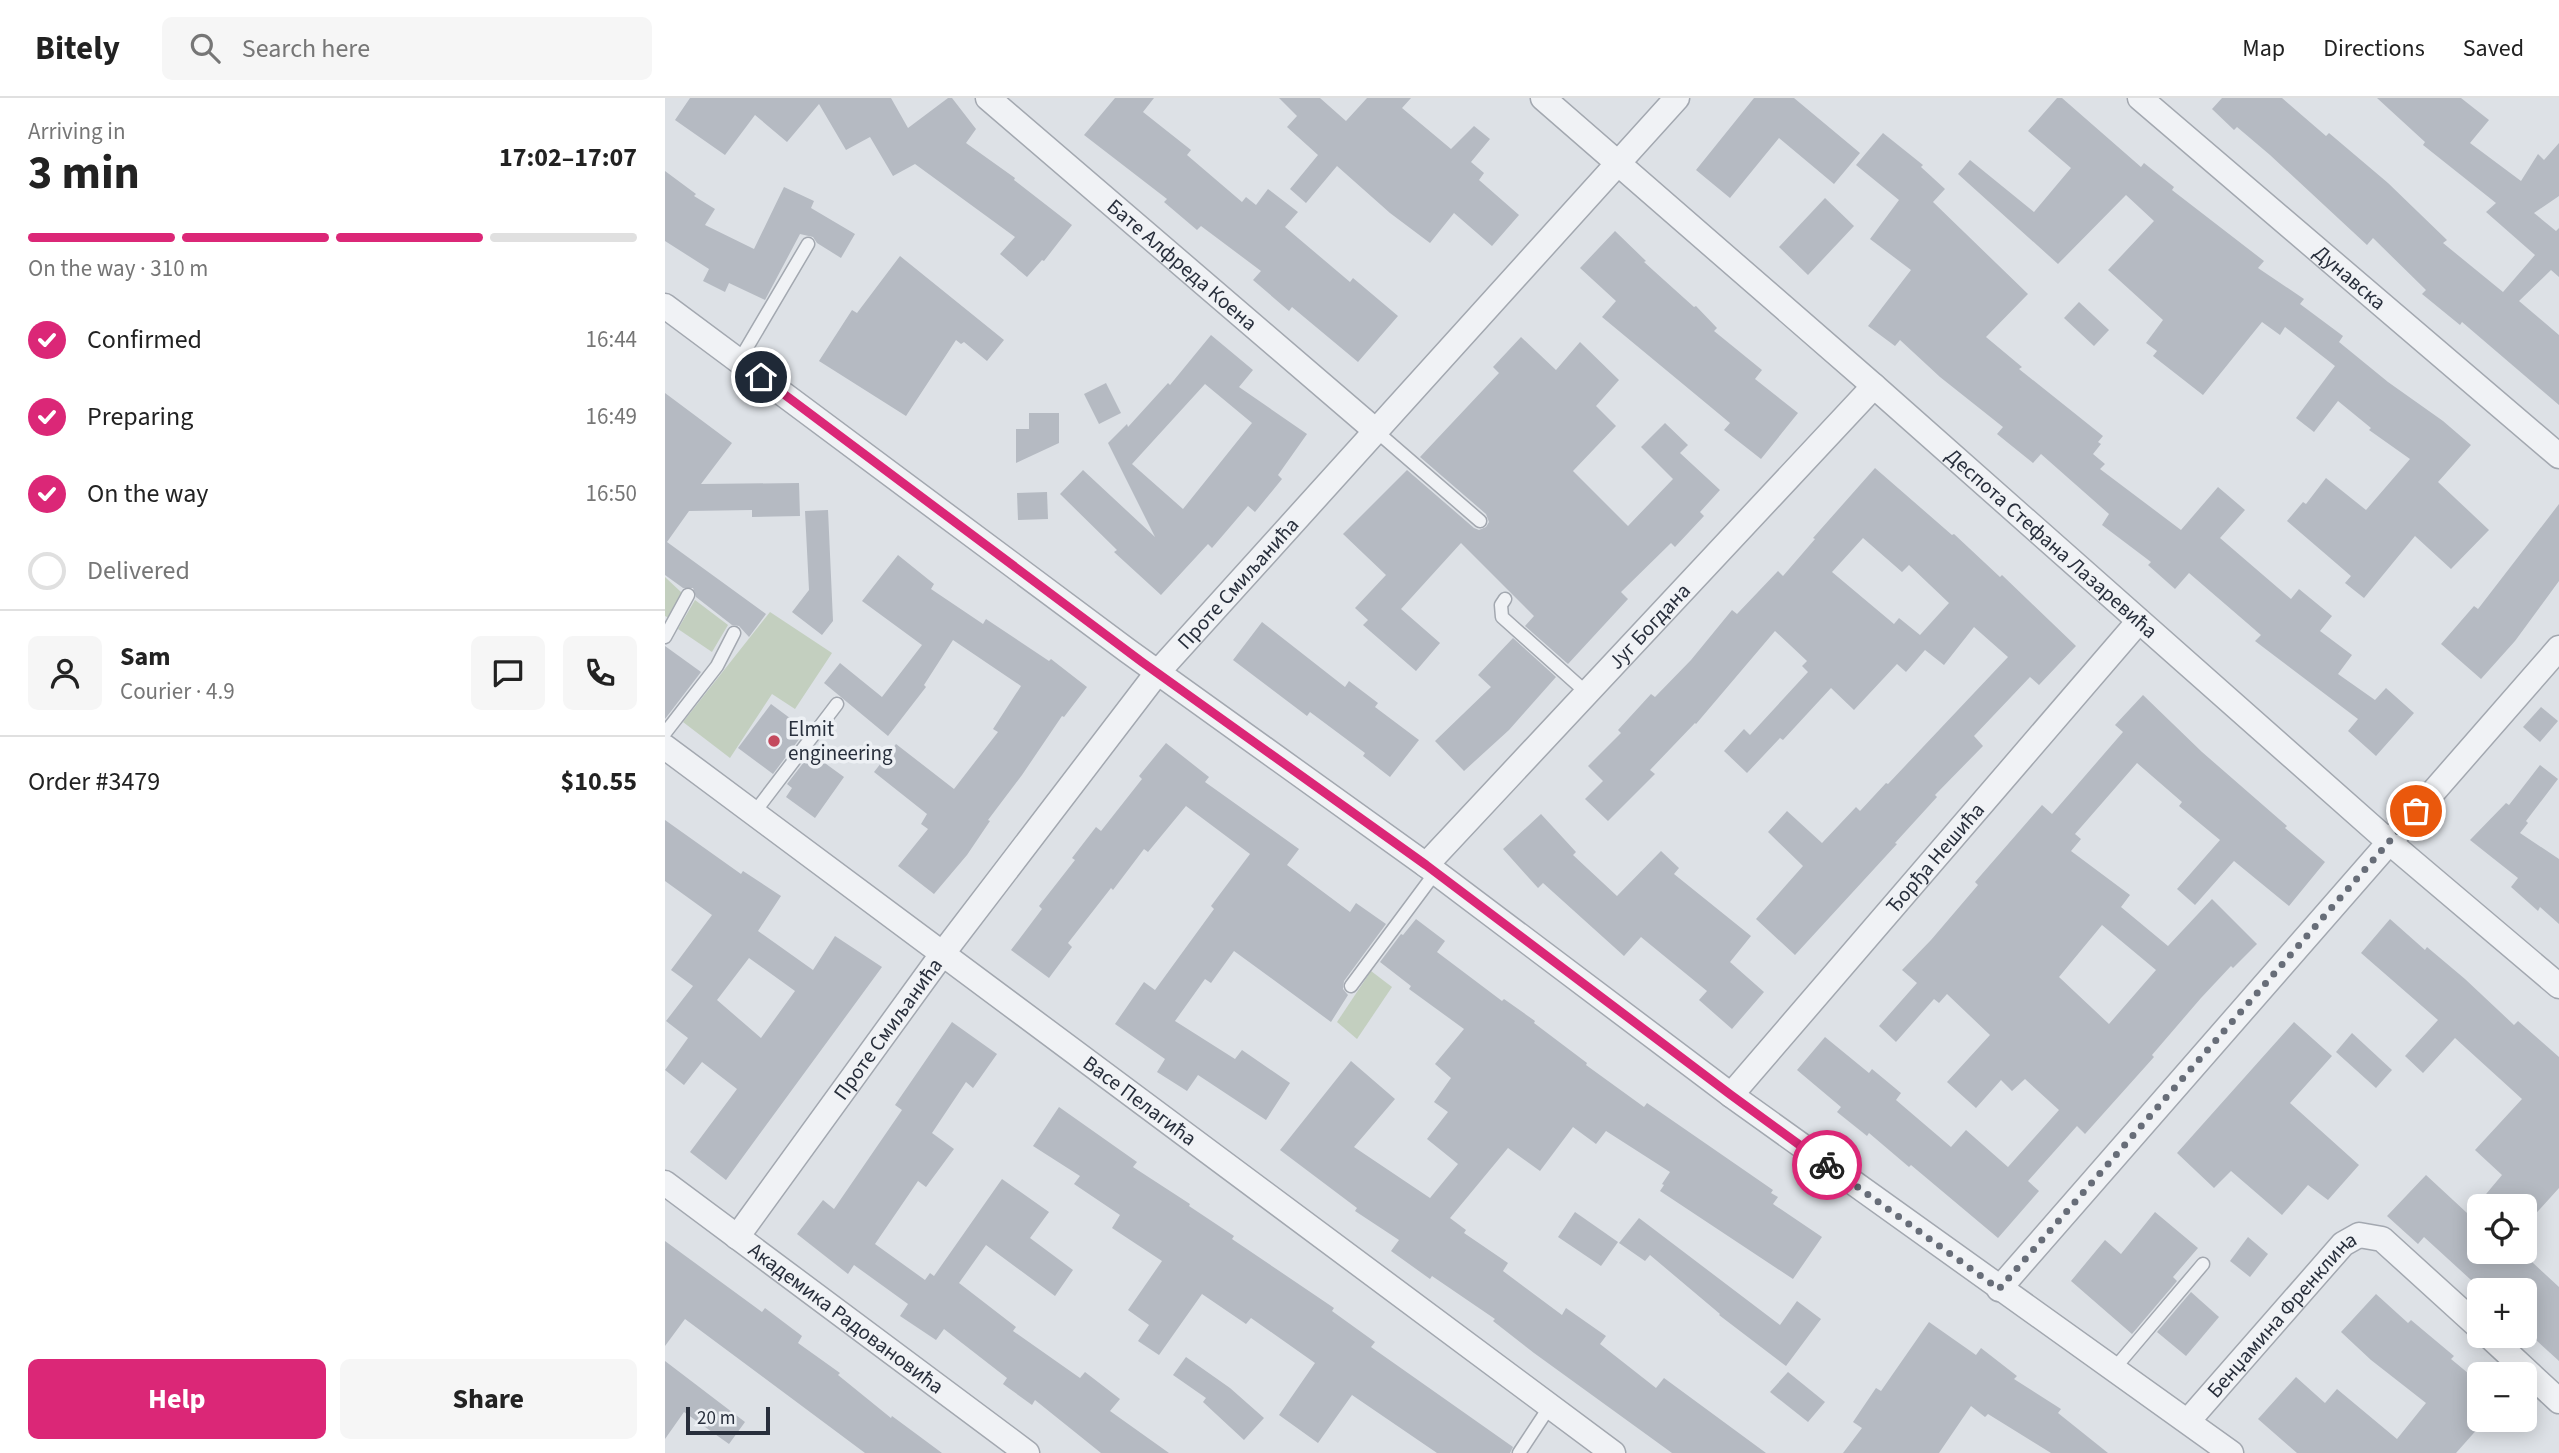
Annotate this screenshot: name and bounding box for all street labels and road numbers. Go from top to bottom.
street label: Бате Алфреда Коена [1101,192,1264,338]
street label: Дунавска [2307,238,2393,317]
street label: Деспота Стефана Лазаревића [1939,441,2164,645]
street label: Проте Смиљанића [1170,511,1306,656]
street label: Југ Богдана [1601,576,1697,676]
street label: Ђорђа Нешића [1879,796,1991,920]
street label: Проте Смиљанића [826,952,950,1106]
street label: Васе Пелагића [1077,1048,1203,1153]
street label: Бенџамина Френклина [2200,1224,2362,1404]
street label: Академика Радовановића [742,1235,950,1401]

